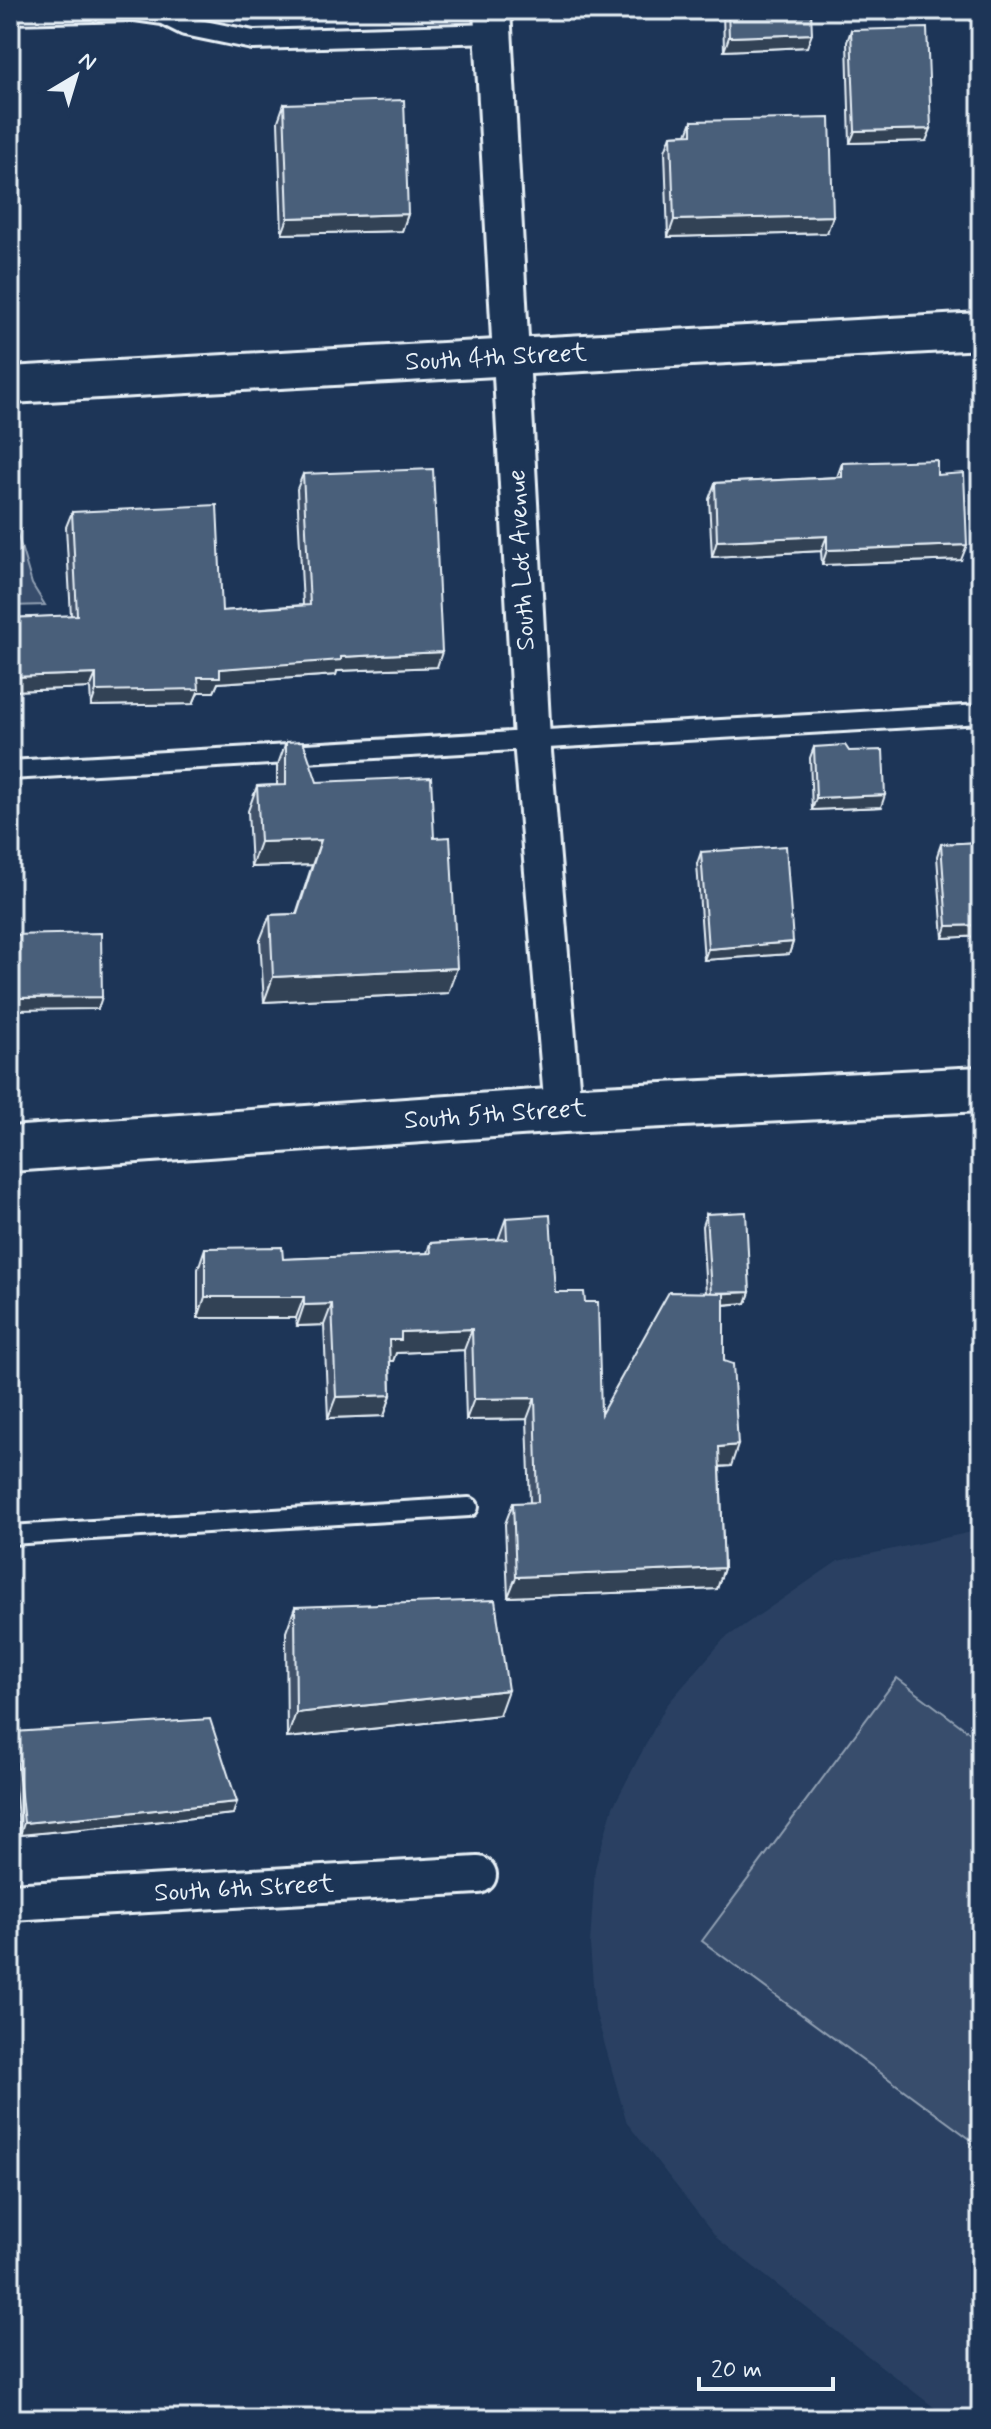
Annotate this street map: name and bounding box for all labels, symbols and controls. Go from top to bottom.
north arrow [36,36,116,116]
text: N [73,46,101,77]
street label: South 4th Street [404,336,588,380]
street label: South Lot Avenue [500,468,544,652]
street label: South 5th Street [403,1092,587,1138]
street label: South 6th Street [153,1867,335,1911]
scale bar [699,2341,833,2391]
text: 20 m [711,2355,762,2386]

